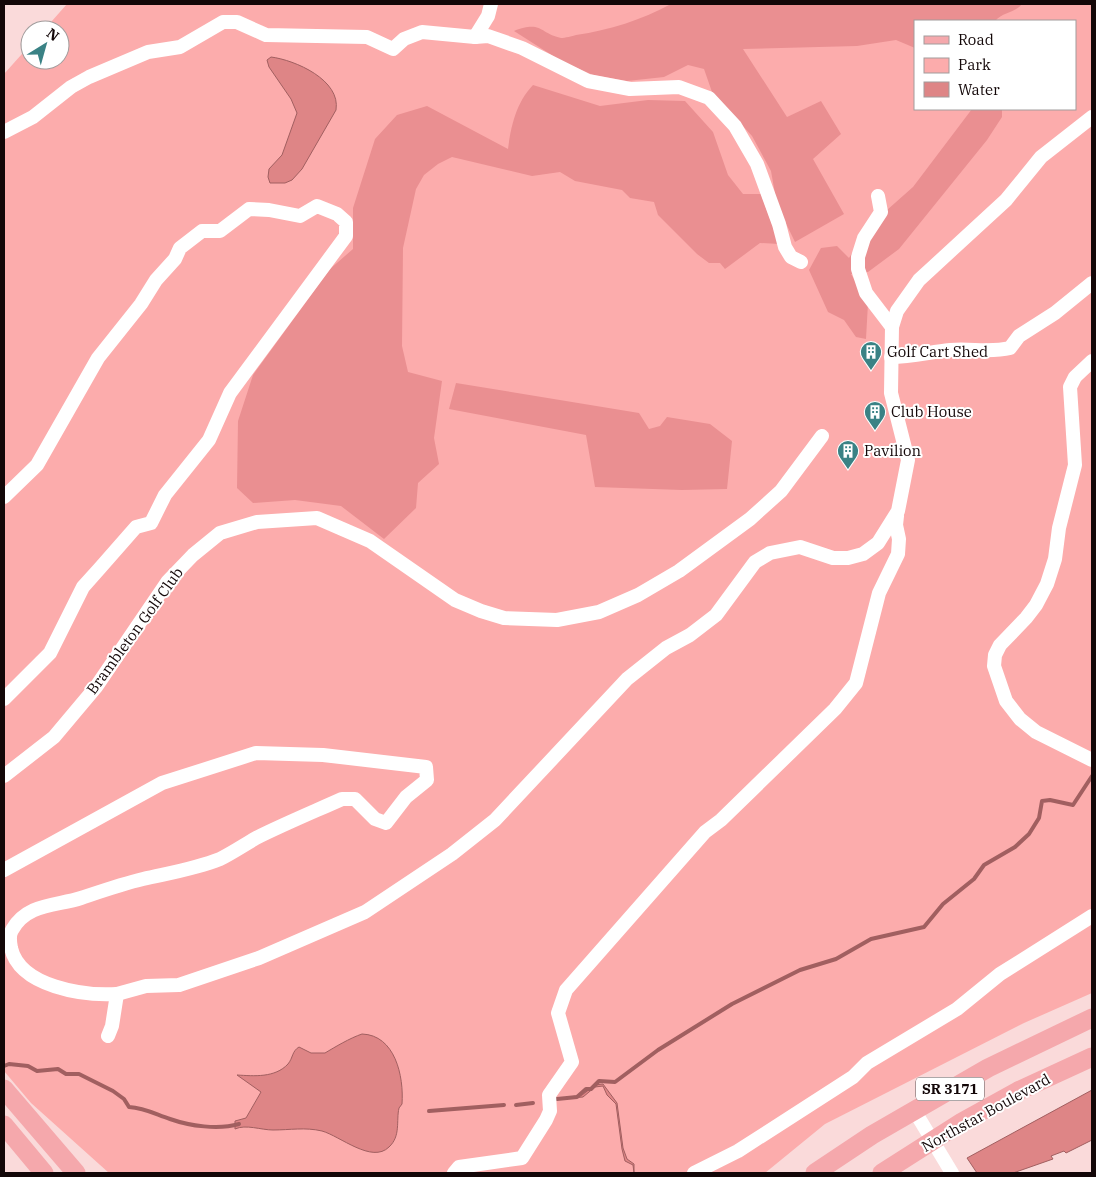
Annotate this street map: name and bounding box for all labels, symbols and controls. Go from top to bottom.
north arrow [20,20,70,70]
legend [914,20,1076,110]
text: N [43,24,63,45]
text: Road [958,30,994,49]
text: Park [958,55,991,74]
text: Water [958,80,1000,99]
building icon: Golf Cart Shed [859,340,883,371]
place label: Golf Cart Shed [887,342,988,361]
building icon: Club House [863,400,887,431]
place label: Club House [891,402,972,421]
building icon: Pavilion [836,439,860,470]
place label: Pavilion [864,441,922,460]
street label: Brambleton Golf Club [82,563,187,698]
street label: Northstar Boulevard [918,1069,1054,1156]
road number: SR 3171 [916,1078,984,1100]

